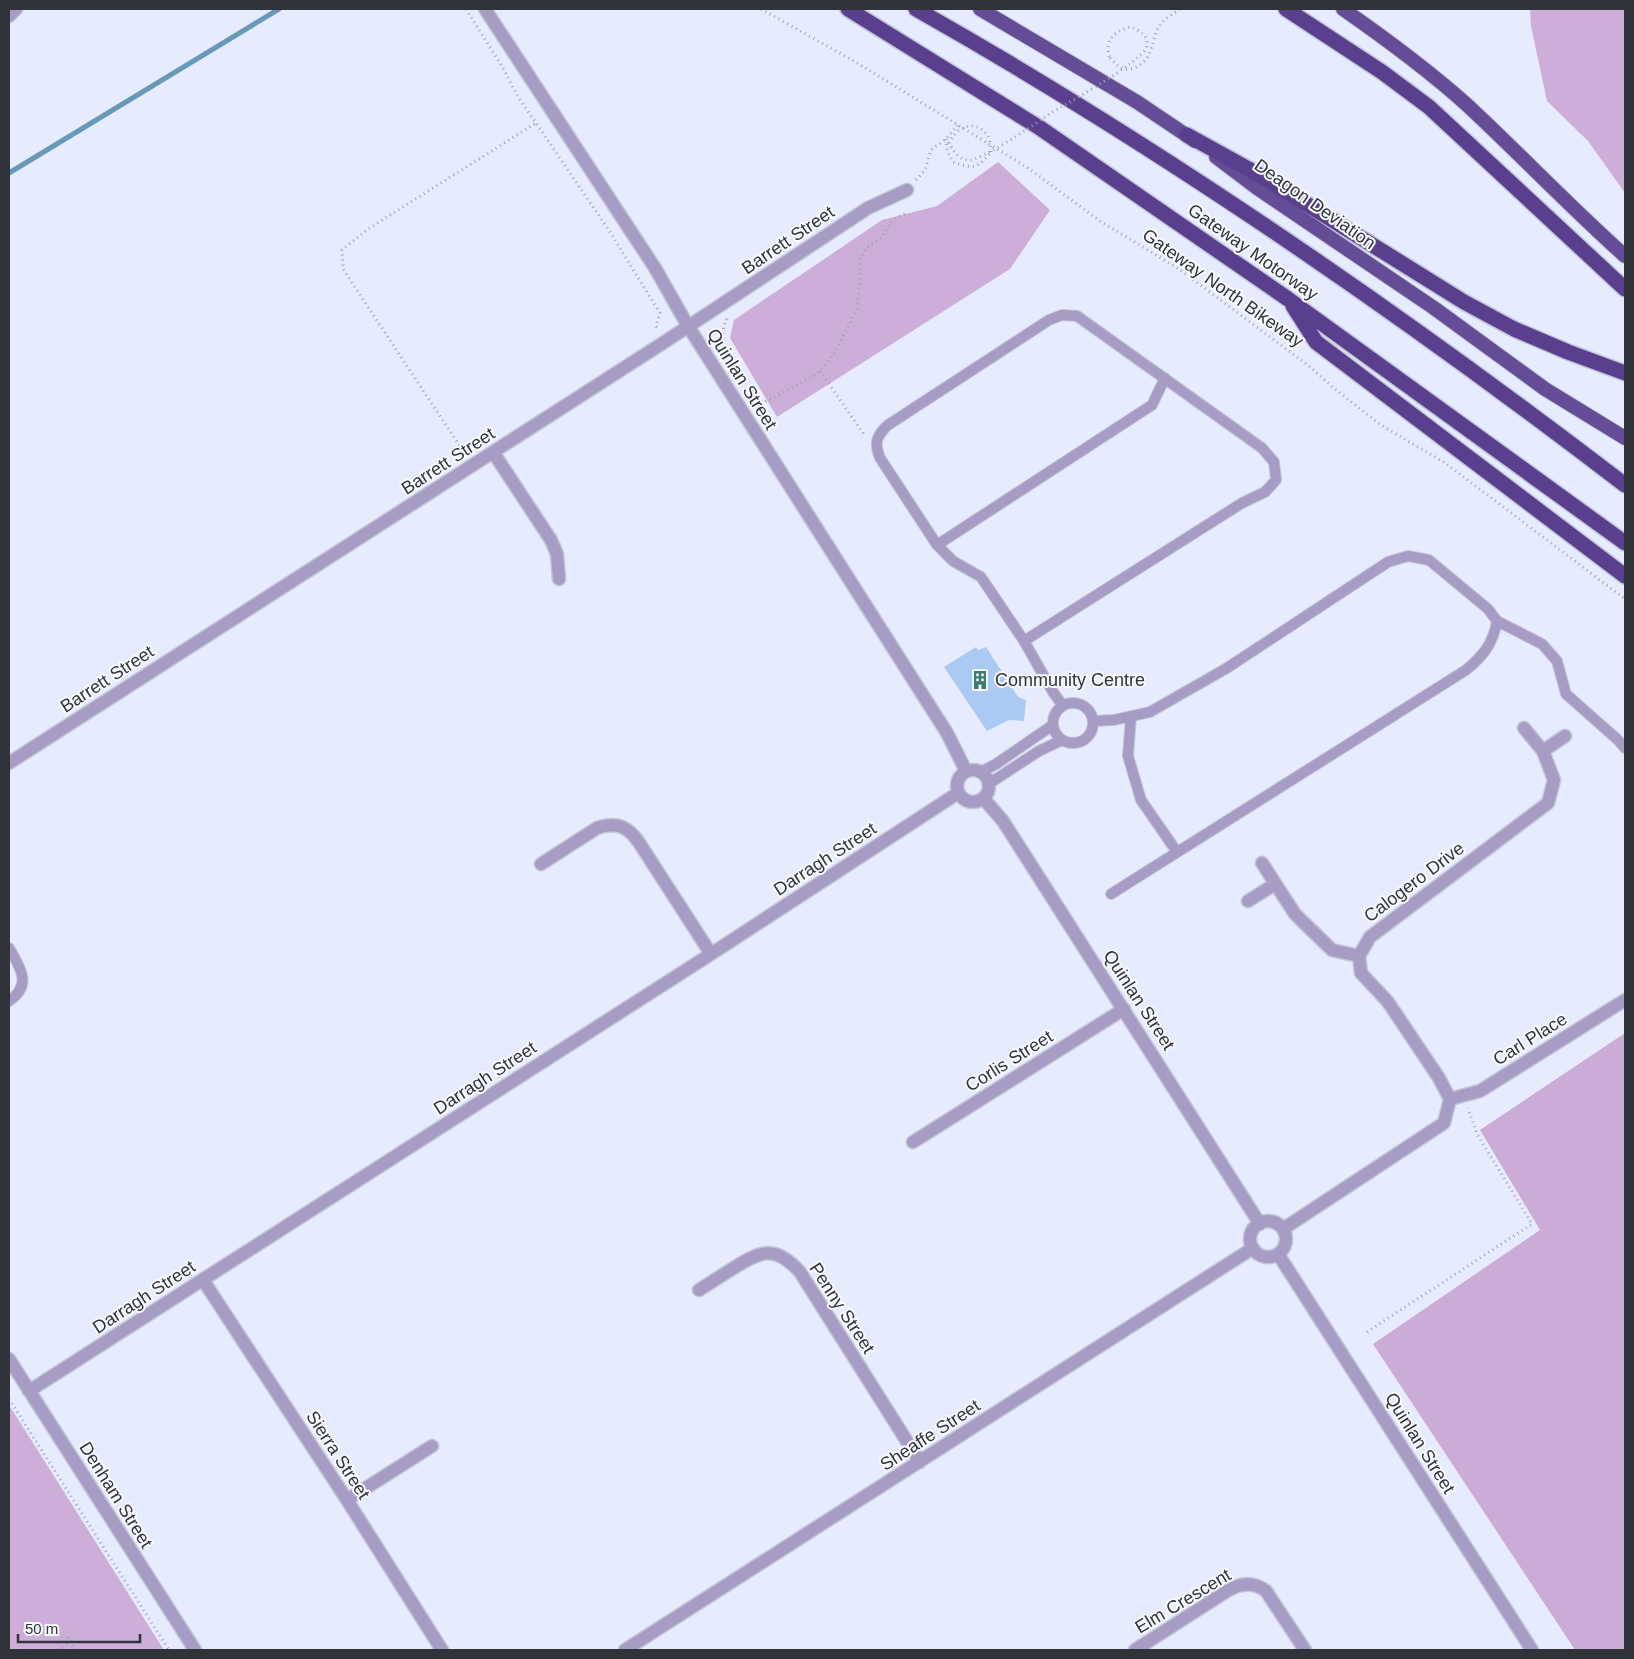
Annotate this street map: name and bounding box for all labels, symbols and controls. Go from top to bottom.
street label: Deagon Deviation [1251,155,1379,253]
street label: Gateway Motorway [1184,200,1322,304]
street label: Barrett Street [738,202,838,278]
street label: Gateway North Bikeway [1139,225,1307,351]
street label: Quinlan Street [703,325,781,433]
street label: Barrett Street [398,423,498,499]
street label: Barrett Street [57,641,157,717]
building icon: Community Centre [969,669,991,691]
place label: Community Centre [995,670,1145,690]
street label: Darragh Street [770,818,880,900]
street label: Calogero Drive [1360,838,1468,926]
street label: Quinlan Street [1099,946,1179,1054]
street label: Carl Place [1489,1009,1571,1069]
street label: Corlis Street [962,1026,1056,1096]
street label: Darragh Street [430,1037,540,1119]
street label: Darragh Street [89,1256,199,1338]
street label: Penny Street [805,1259,879,1357]
street label: Quinlan Street [1381,1389,1459,1497]
street label: Sheaffe Street [876,1395,984,1475]
street label: Sierra Street [302,1407,374,1503]
street label: Denham Street [75,1438,157,1552]
street label: Elm Crescent [1132,1565,1234,1637]
scale bar [18,1612,140,1644]
text: 50 m [25,1620,58,1637]

